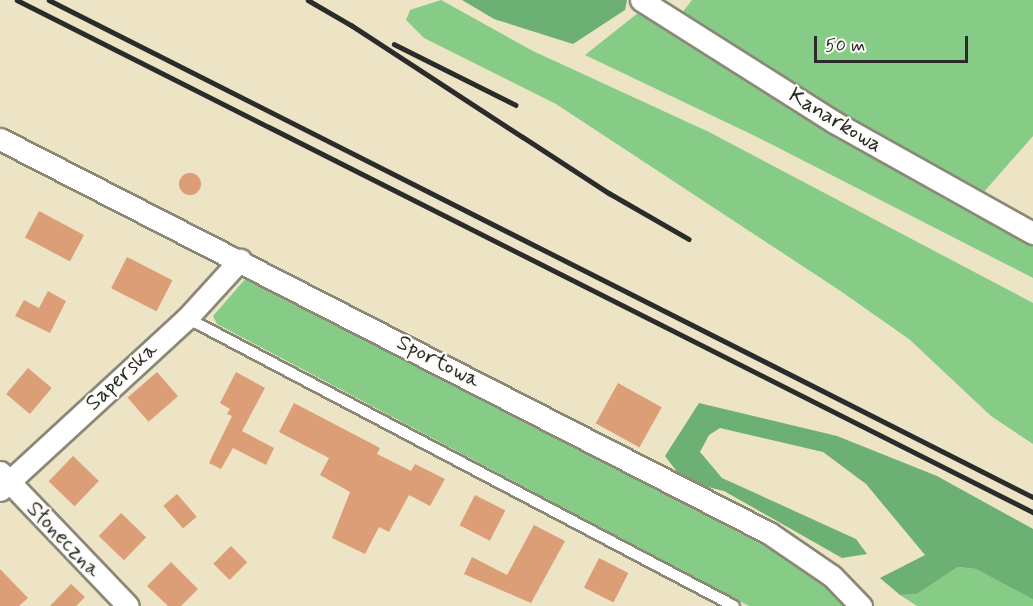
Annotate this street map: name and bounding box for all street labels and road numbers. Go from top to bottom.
street label: Kanarkowa [783,83,887,159]
street label: Sportowa [392,330,484,394]
street label: Saperska [81,337,163,417]
street label: Słoneczna [20,496,106,584]

